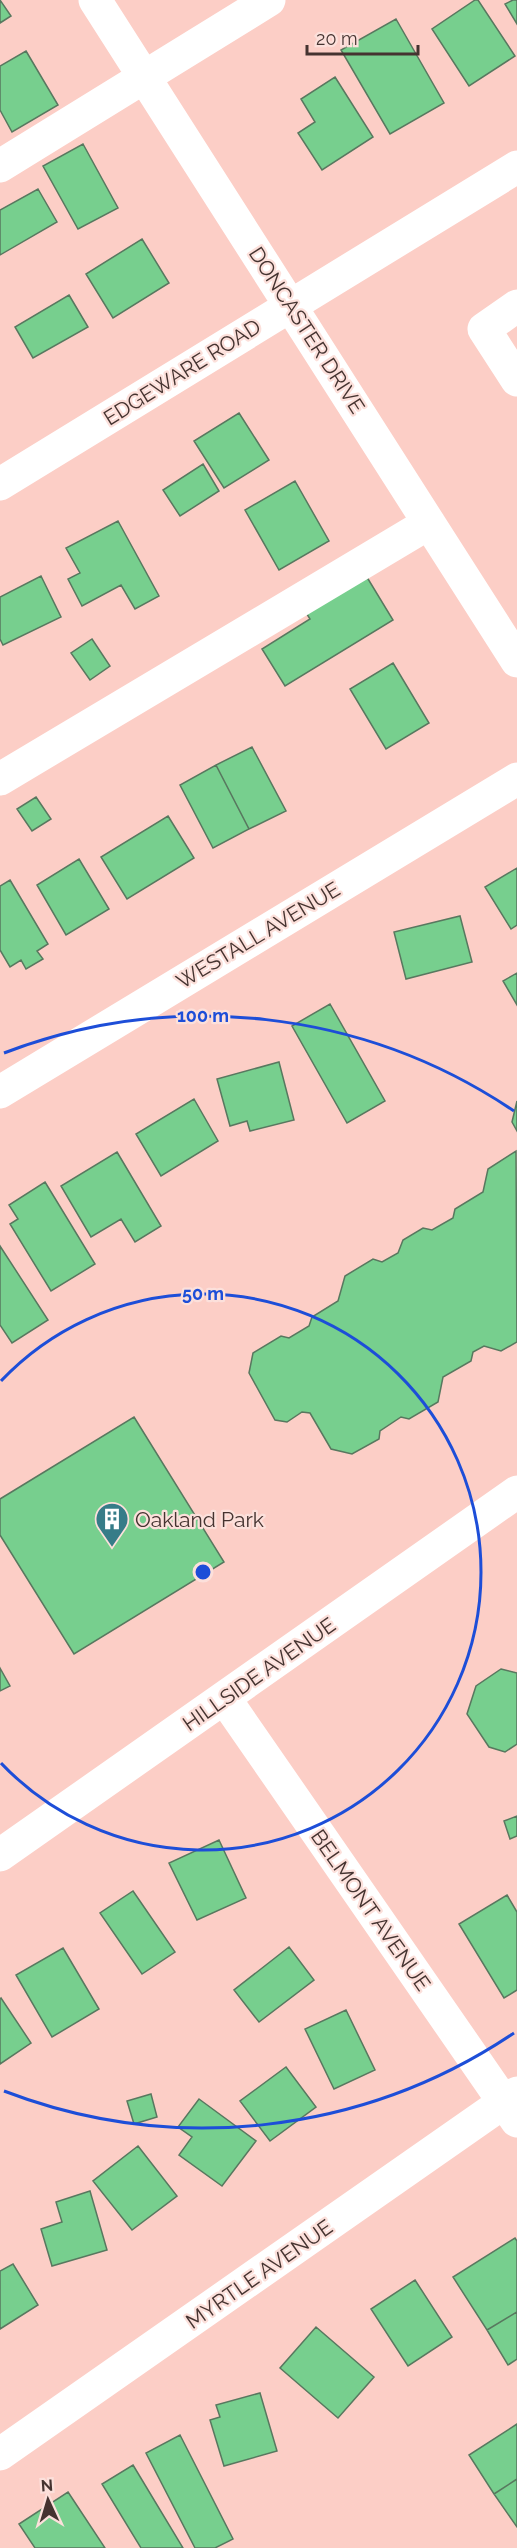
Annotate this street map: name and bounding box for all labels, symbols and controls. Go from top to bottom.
scale bar [307,18,418,56]
text: 20 m [316,28,358,49]
street label: DONCASTER DRIVE [244,242,370,418]
street label: EDGEWARE ROAD [99,314,265,430]
street label: WESTALL AVENUE [172,876,344,994]
text: 100 m [177,1005,229,1026]
text: 50 m [182,1283,224,1304]
building icon: Oakland Park [94,1501,130,1548]
place label: Oakland Park [135,1507,264,1532]
centre of rings [193,1562,213,1582]
street label: HILLSIDE AVENUE [178,1612,340,1736]
street label: BELMONT AVENUE [306,1825,436,1995]
street label: MYRTLE AVENUE [181,2214,337,2334]
north arrow [18,2470,78,2530]
text: N [40,2476,54,2495]

